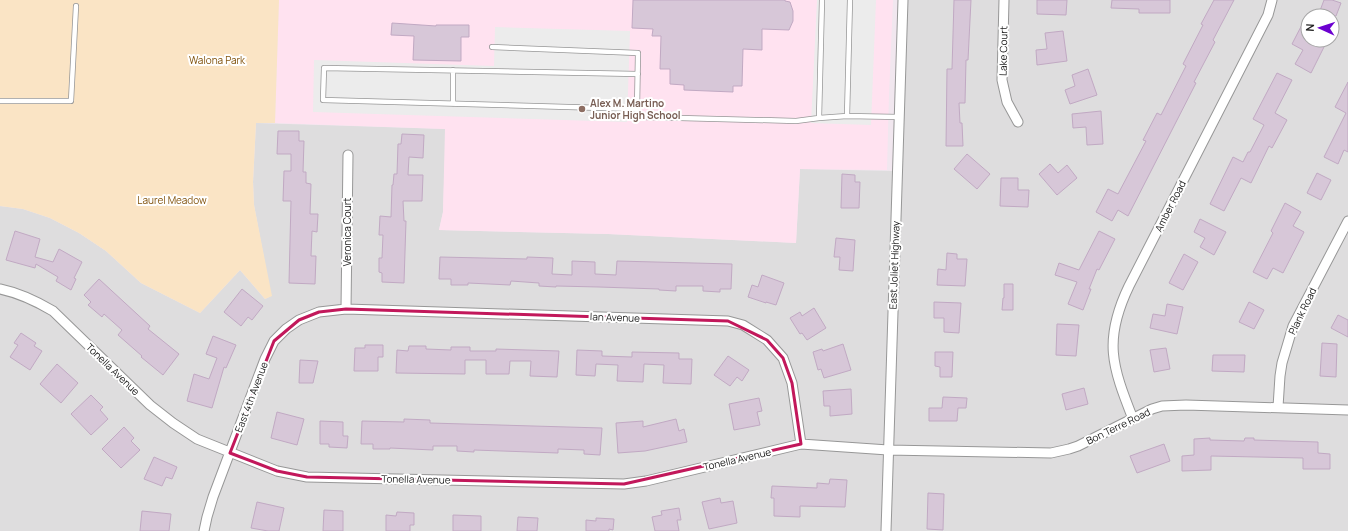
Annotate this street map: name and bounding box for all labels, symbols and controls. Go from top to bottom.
north arrow [1300,8,1340,48]
text: N [1302,23,1317,32]
street label: Lake Court [996,26,1010,76]
park label: Walona Park [189,53,246,67]
place label: Alex M. Martino Junior High School [590,96,681,122]
marker: Alex M. Martino Junior High School [577,104,587,114]
street label: Amber Road [1151,178,1189,234]
park label: Laurel Meadow [137,193,207,207]
street label: Veronica Court [340,198,354,266]
street label: East Joliet Highway [885,220,903,309]
street label: Plank Road [1285,285,1319,337]
street label: Ian Avenue [590,309,640,325]
street label: Tonella Avenue [83,340,143,398]
street label: East 4th Avenue [231,360,271,434]
street label: Bon Terre Road [1084,404,1152,448]
street label: Tonella Avenue [702,444,772,474]
street label: Tonella Avenue [381,471,451,487]

